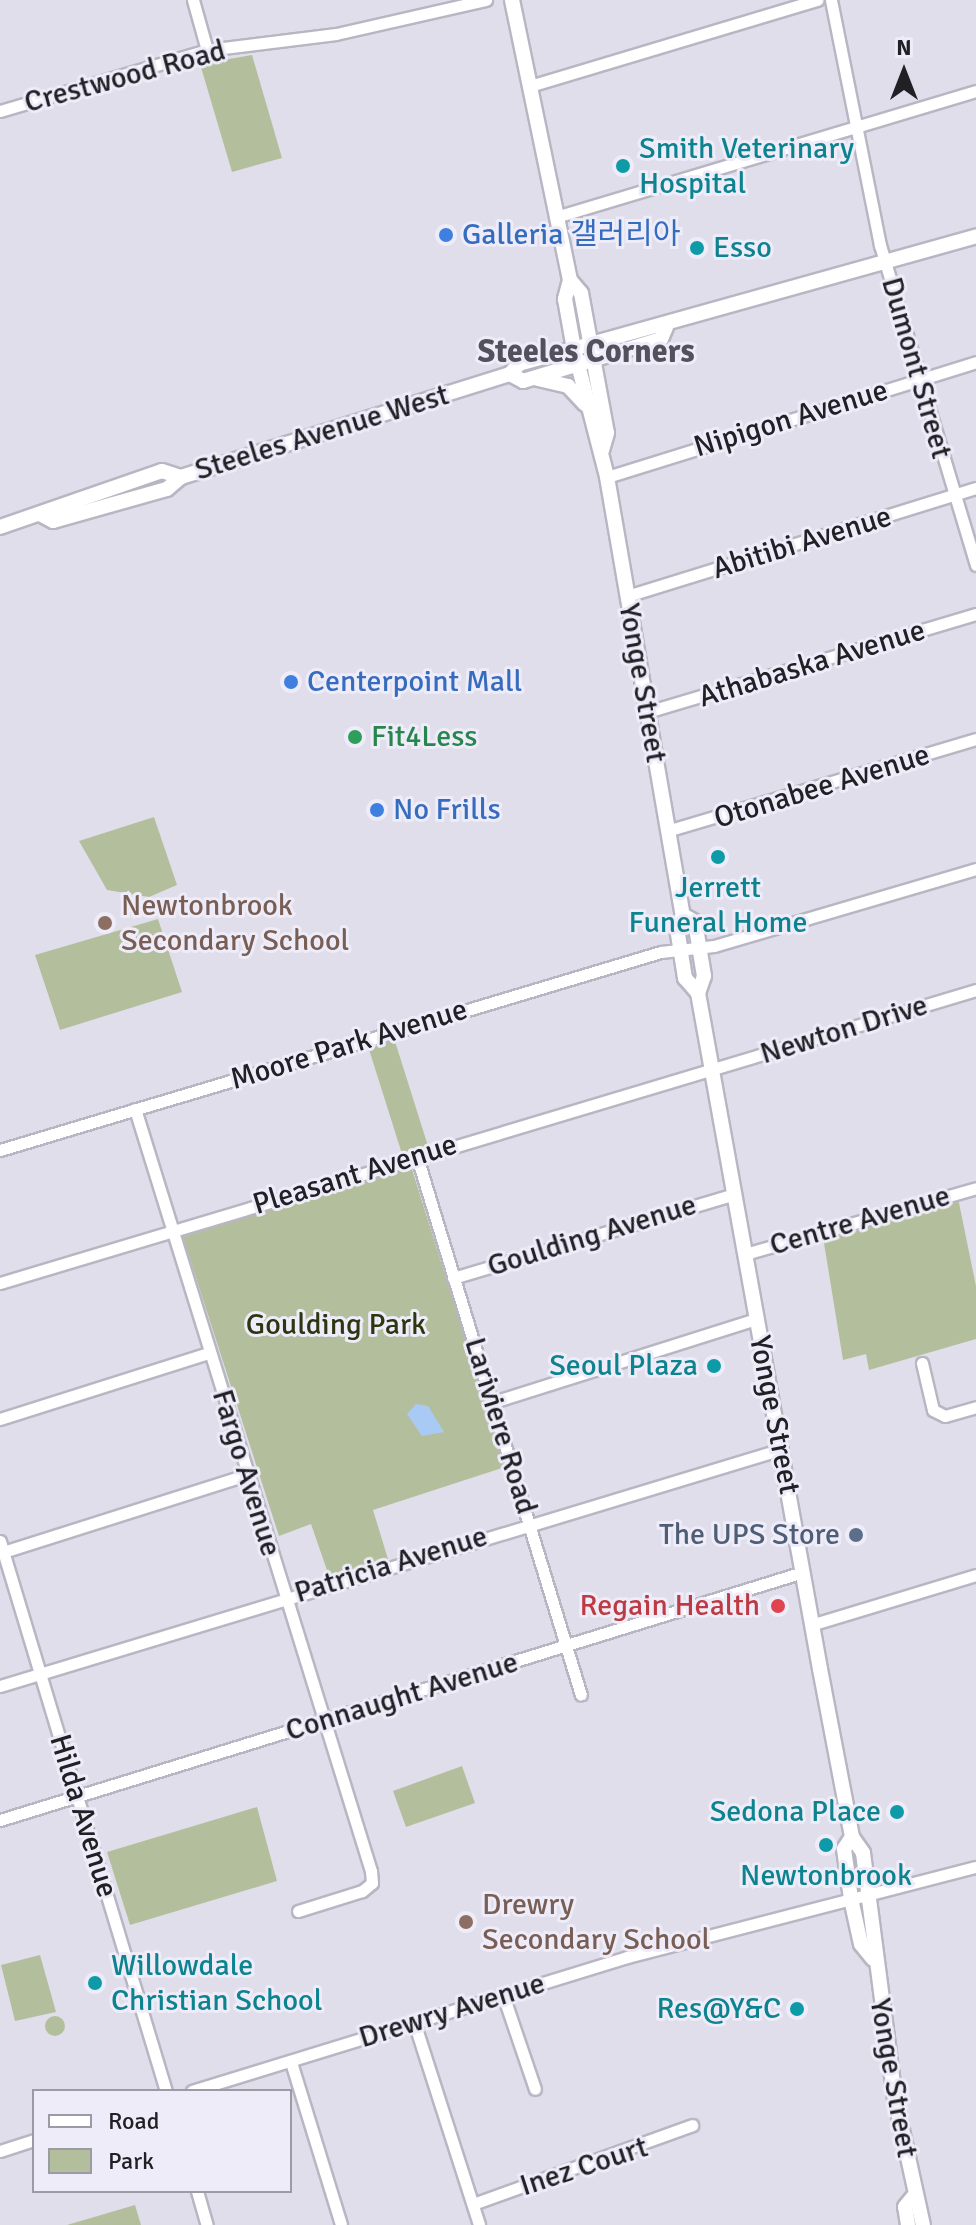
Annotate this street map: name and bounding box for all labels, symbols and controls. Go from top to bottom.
north arrow [864,32,944,112]
street label: Crestwood Road [21,33,229,121]
text: N [896,34,912,61]
place label: Smith Veterinary Hospital [639,131,854,202]
marker: Smith Veterinary Hospital [614,157,632,175]
place label: Galleria 갤러리아 [462,217,680,253]
marker: Galleria 갤러리아 [437,226,455,244]
place label: Esso [713,230,772,266]
marker: Esso [688,239,706,257]
street label: Dumont Street [873,273,959,463]
district label: Steeles Corners [477,333,695,371]
street label: Nipigon Avenue [690,372,892,466]
street label: Steeles Avenue West [191,377,453,489]
street label: Abitibi Avenue [708,499,896,587]
street label: Yonge Street [610,601,674,765]
street label: Athabaska Avenue [695,612,929,716]
place label: Centerpoint Mall [307,664,522,700]
marker: Centerpoint Mall [282,673,300,691]
place label: Fit4Less [371,719,477,755]
marker: Fit4Less [346,728,364,746]
street label: Otonabee Avenue [710,737,934,837]
place label: No Frills [393,792,501,828]
marker: No Frills [368,801,386,819]
marker: Jerrett Funeral Home [709,848,727,866]
place label: Jerrett Funeral Home [629,870,807,940]
place label: Newtonbrook Secondary School [121,888,349,958]
marker: Newtonbrook Secondary School [96,914,114,932]
street label: Newton Drive [756,987,932,1073]
street label: Moore Park Avenue [226,992,472,1098]
street label: Pleasant Avenue [249,1127,461,1223]
street label: Centre Avenue [766,1178,954,1264]
street label: Goulding Avenue [483,1187,701,1285]
park label: Goulding Park [246,1307,426,1343]
street label: Lariviere Road [456,1333,544,1519]
street label: Yonge Street [741,1333,807,1497]
place label: Seoul Plaza [549,1348,698,1384]
marker: Seoul Plaza [705,1357,723,1375]
street label: Fargo Avenue [204,1385,288,1561]
place label: The UPS Store [659,1517,840,1553]
street label: Patricia Avenue [290,1519,492,1611]
marker: The UPS Store [847,1526,865,1544]
place label: Regain Health [580,1588,760,1624]
marker: Regain Health [767,1595,789,1617]
street label: Connaught Avenue [282,1645,522,1749]
street label: Hilda Avenue [41,1730,125,1902]
place label: Sedona Place [710,1794,881,1830]
marker: Sedona Place [888,1803,906,1821]
marker: Newtonbrook [817,1836,835,1854]
place label: Newtonbrook [740,1858,912,1894]
place label: Drewry Secondary School [482,1887,710,1958]
marker: Drewry Secondary School [457,1913,475,1931]
place label: Willowdale Christian School [111,1948,322,2018]
street label: Drewry Avenue [355,1966,549,2056]
marker: Willowdale Christian School [86,1974,104,1992]
place label: Res@Y&C [656,1991,781,2027]
street label: Yonge Street [861,1996,925,2160]
marker: Res@Y&C [788,2000,806,2018]
legend [32,2089,292,2193]
text: Road [108,2106,159,2136]
street label: Inez Court [516,2129,652,2205]
text: Park [108,2146,154,2176]

